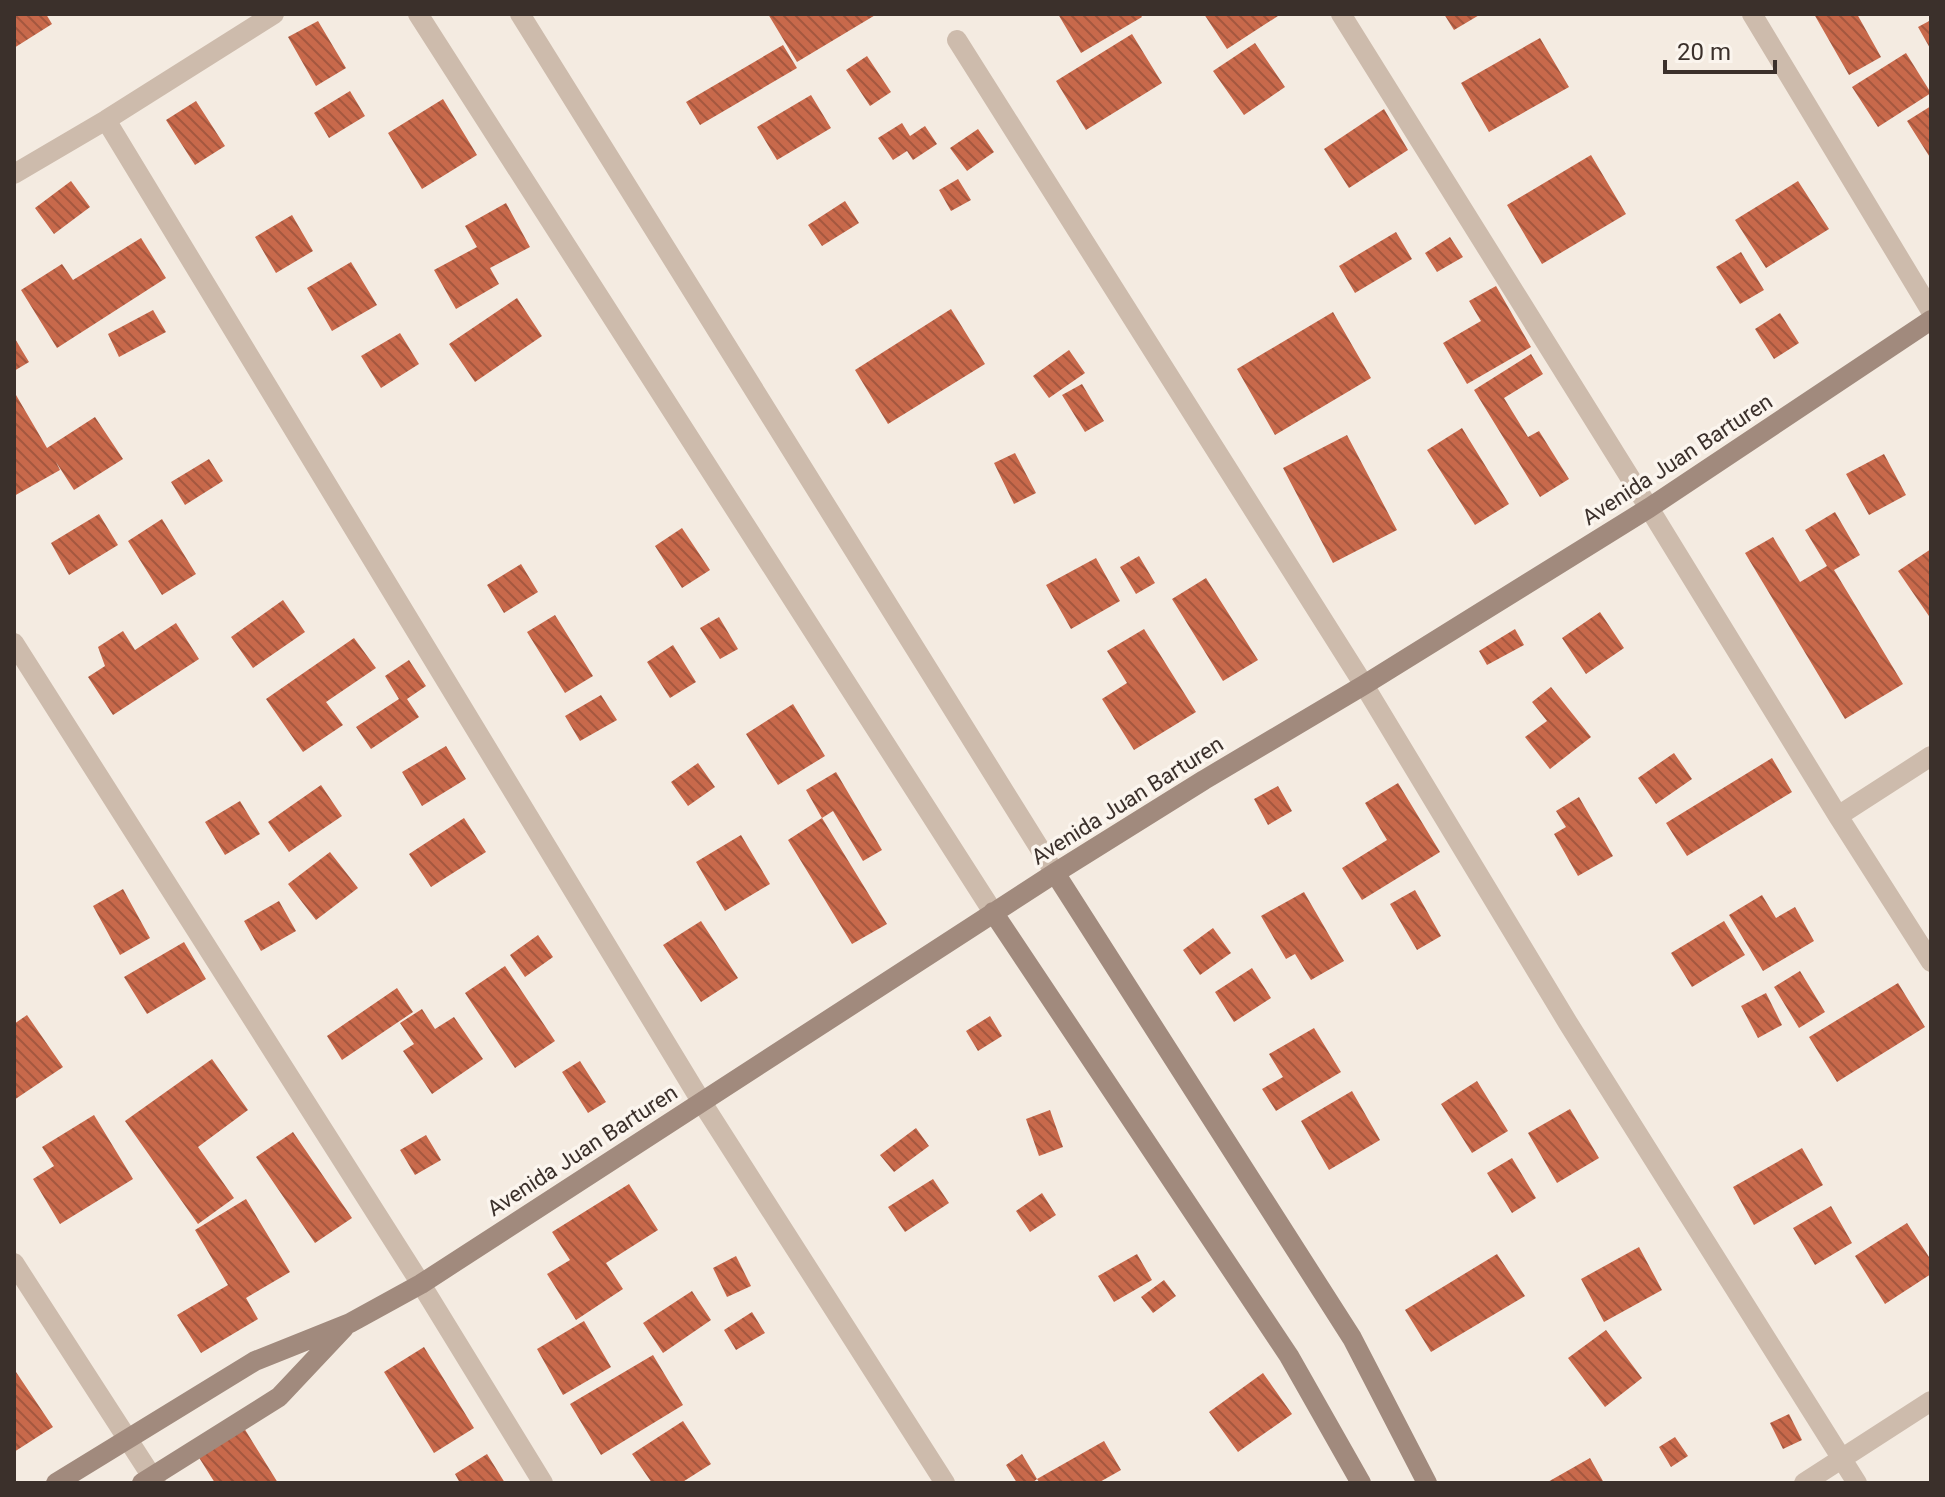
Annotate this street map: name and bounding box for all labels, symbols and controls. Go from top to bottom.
scale bar [1665,24,1775,74]
text: 20 m [1677,38,1731,66]
street label: Avenida Juan Barturen [1578,389,1777,530]
street label: Avenida Juan Barturen [1027,731,1228,870]
street label: Avenida Juan Barturen [483,1080,682,1221]

